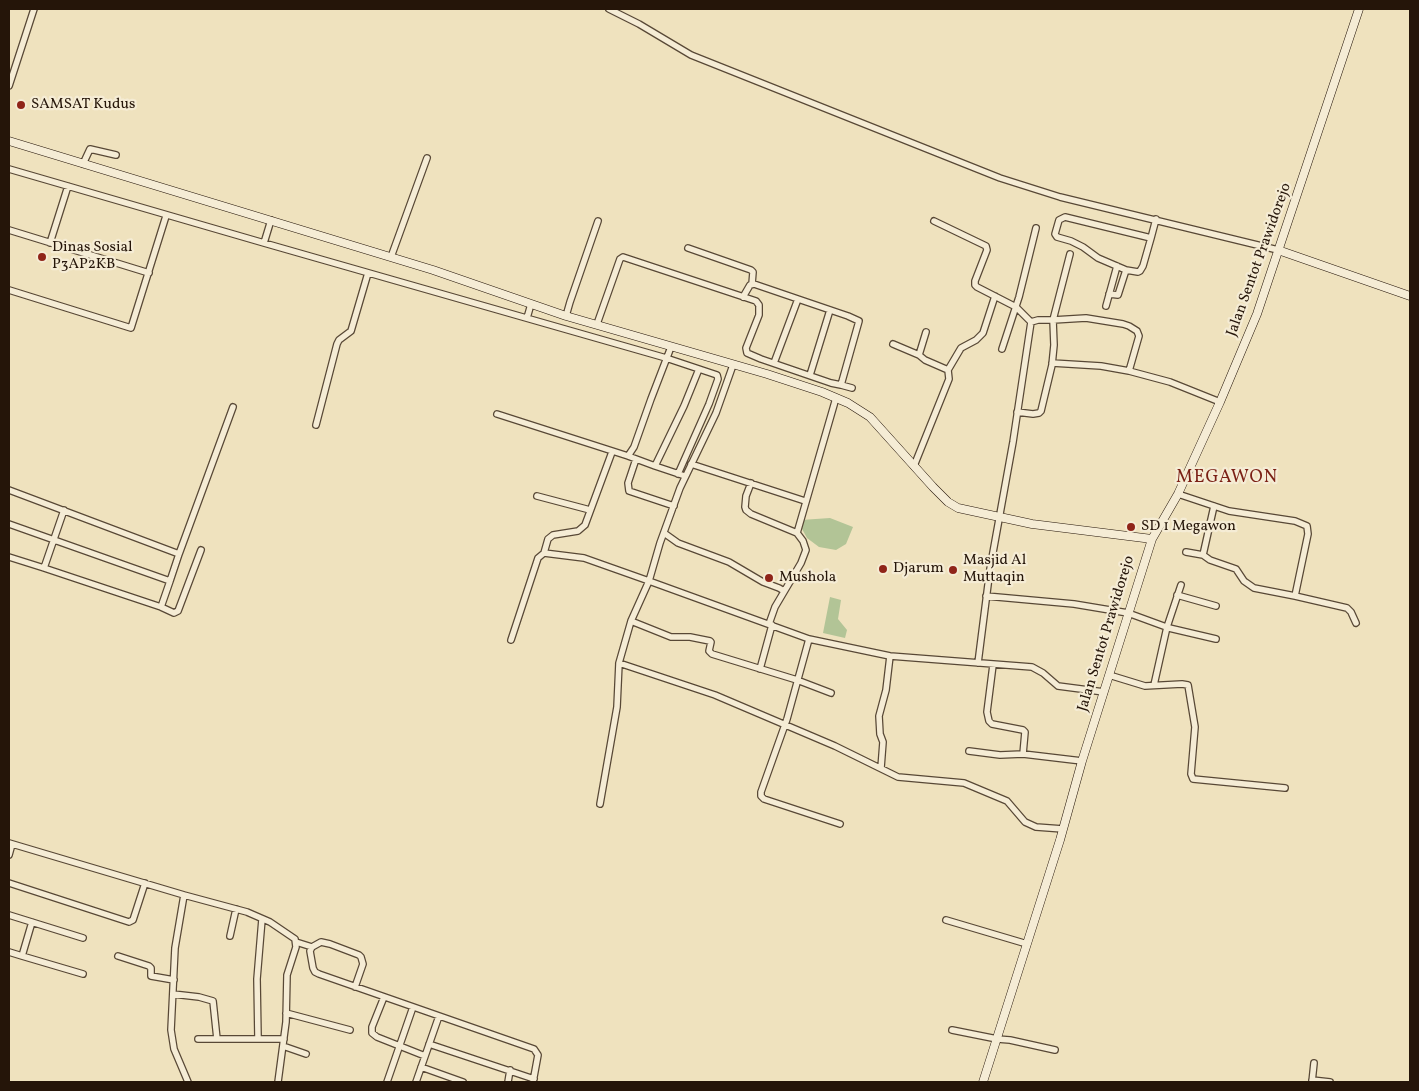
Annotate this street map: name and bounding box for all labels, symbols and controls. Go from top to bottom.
place label: SAMSAT Kudus [31,96,135,114]
marker: SAMSAT Kudus [15,99,27,111]
street label: Jalan Sentot Prawidorejo [1224,181,1296,339]
place label: Dinas Sosial P3AP2KB [52,239,132,274]
marker: Dinas Sosial P3AP2KB [36,251,48,263]
district label: MEGAWON [1175,468,1279,490]
place label: SD 1 Megawon [1141,518,1236,536]
marker: SD 1 Megawon [1125,521,1137,533]
place label: Masjid Al Muttaqin [963,552,1026,587]
street label: Jalan Sentot Prawidorejo [1075,554,1139,714]
place label: Djarum [893,560,944,578]
marker: Djarum [877,563,889,575]
marker: Masjid Al Muttaqin [947,564,959,576]
place label: Mushola [779,569,836,587]
marker: Mushola [763,572,775,584]

